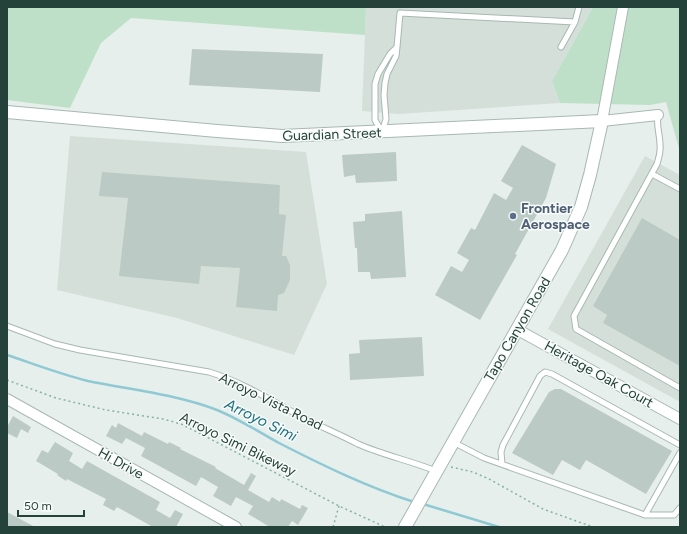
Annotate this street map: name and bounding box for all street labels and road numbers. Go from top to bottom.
street label: Guardian Street [282,124,382,145]
street label: Tapo Canyon Road [481,274,554,384]
street label: Heritage Oak Court [541,337,656,411]
street label: Arroyo Vista Road [216,369,325,434]
street label: Arroyo Simi Bikeway [177,409,299,480]
street label: Hi Drive [95,444,147,483]

